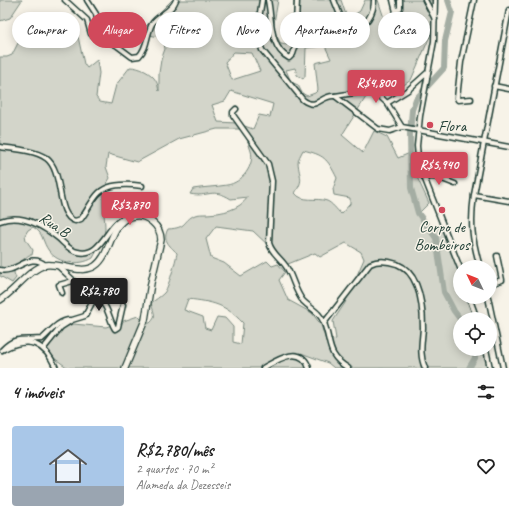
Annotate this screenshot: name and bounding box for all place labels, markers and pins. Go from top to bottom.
pin: R$4,800 [339,70,413,104]
place label: Flora [438,116,468,136]
marker: Flora [425,120,435,130]
pin: R$5,940 [402,152,476,186]
pin: R$3,870 [93,192,167,226]
marker: Corpo de Bombeiros [437,205,447,215]
place label: Corpo de Bombeiros [415,217,471,255]
pin: R$2,780 [62,278,136,312]

